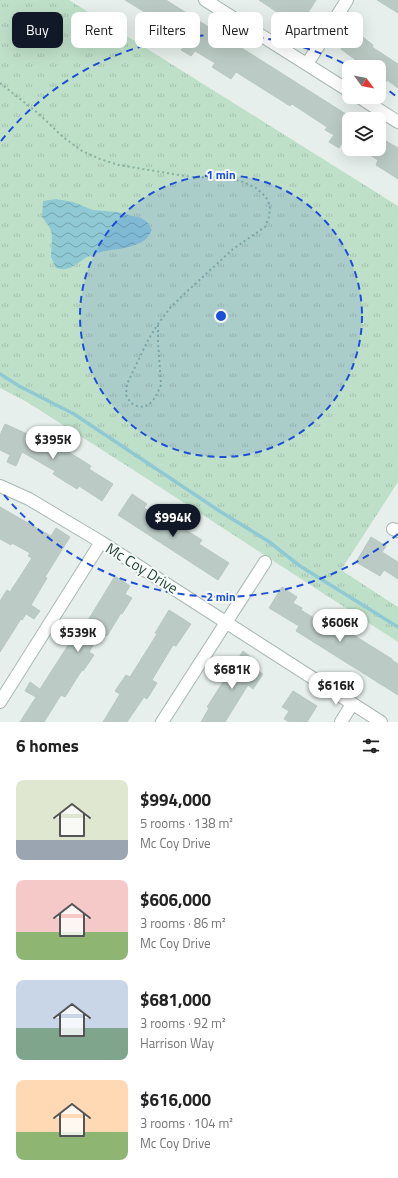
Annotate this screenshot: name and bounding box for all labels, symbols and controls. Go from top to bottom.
chip: Buy [12,12,63,48]
chip: Rent [71,12,127,48]
chip: Filters [135,12,200,48]
chip: New [208,12,263,48]
chip: Apartment [271,12,363,48]
north arrow [342,60,386,104]
map controls [342,60,386,156]
button: layers [342,112,386,156]
text: 1 min [206,165,236,184]
centre of rings [214,309,228,323]
pin: $395K [25,426,81,460]
text: $395K [35,429,71,449]
pin: $994K [145,504,201,538]
text: $994K [155,507,191,527]
street label: Mc Coy Drive [101,537,183,599]
text: 2 min [206,587,236,606]
pin: $606K [312,609,368,643]
text: $606K [322,612,358,632]
pin: $539K [50,619,106,653]
text: $539K [60,622,96,642]
pin: $681K [204,656,260,690]
text: $681K [214,659,250,679]
pin: $616K [308,672,364,706]
text: $616K [318,675,354,695]
text: 6 homes [16,733,79,759]
icon: filters [360,735,382,757]
text: $994,000 [140,787,211,813]
icon: home [48,796,96,844]
text: 5 rooms · 138 m² [140,813,233,833]
text: Mc Coy Drive [140,833,211,853]
text: $606,000 [140,887,211,913]
icon: home [48,896,96,944]
text: 3 rooms · 86 m² [140,913,226,933]
text: Mc Coy Drive [140,933,211,953]
text: $681,000 [140,987,211,1013]
icon: home [48,996,96,1044]
text: 3 rooms · 92 m² [140,1013,226,1033]
text: Harrison Way [140,1033,214,1053]
text: $616,000 [140,1087,211,1113]
icon: home [48,1096,96,1144]
text: 3 rooms · 104 m² [140,1113,233,1133]
text: Mc Coy Drive [140,1133,211,1153]

